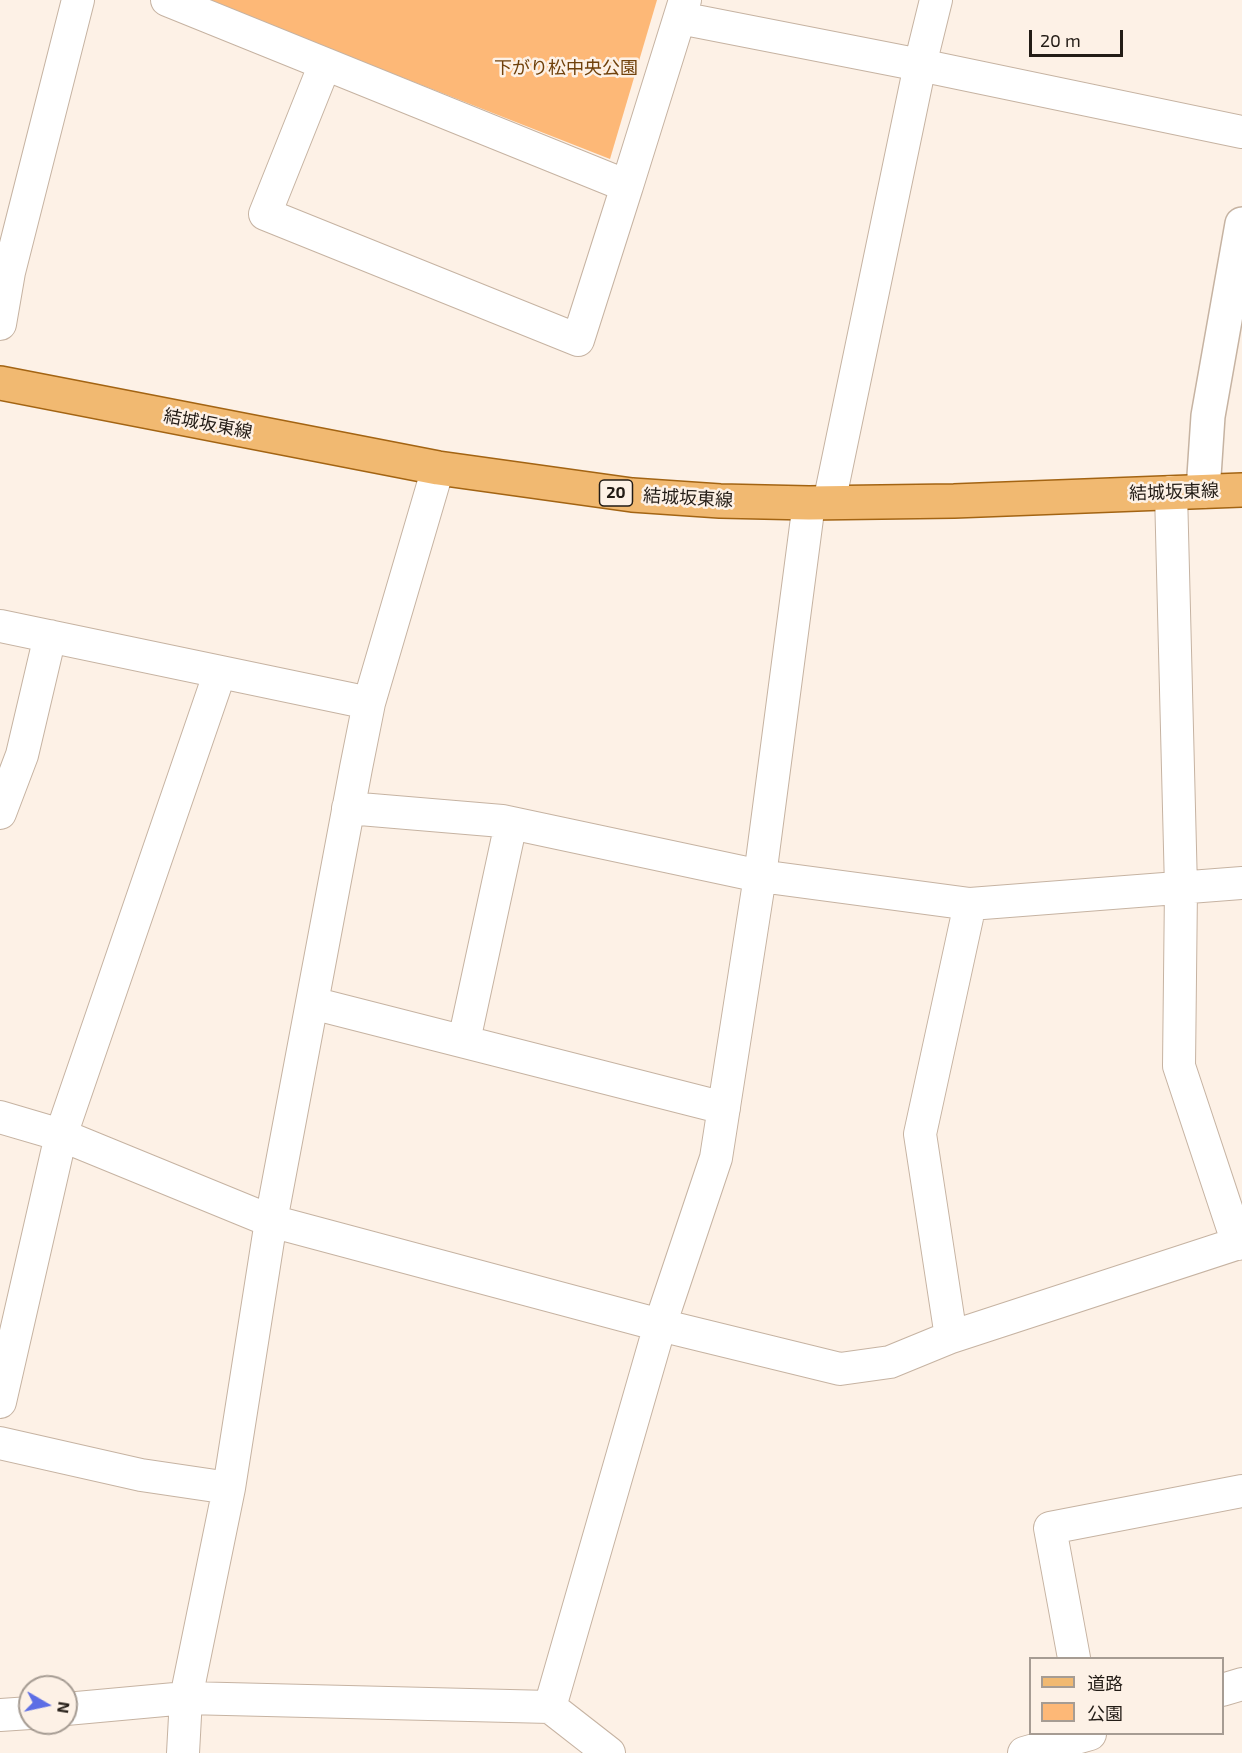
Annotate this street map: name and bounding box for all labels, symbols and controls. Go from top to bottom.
scale bar [1032,18,1126,56]
text: 20 m [1040,29,1081,51]
park label: 下がり松中央公園 [494,57,638,79]
street label: 結城坂東線 [162,405,254,443]
road number: 20 [600,480,632,506]
street label: 結城坂東線 [1129,480,1219,504]
street label: 結城坂東線 [642,485,734,511]
legend [1029,1657,1224,1735]
text: 道路 [1087,1672,1123,1694]
north arrow [18,1675,78,1735]
text: N [54,1700,75,1715]
text: 公園 [1087,1702,1123,1724]

